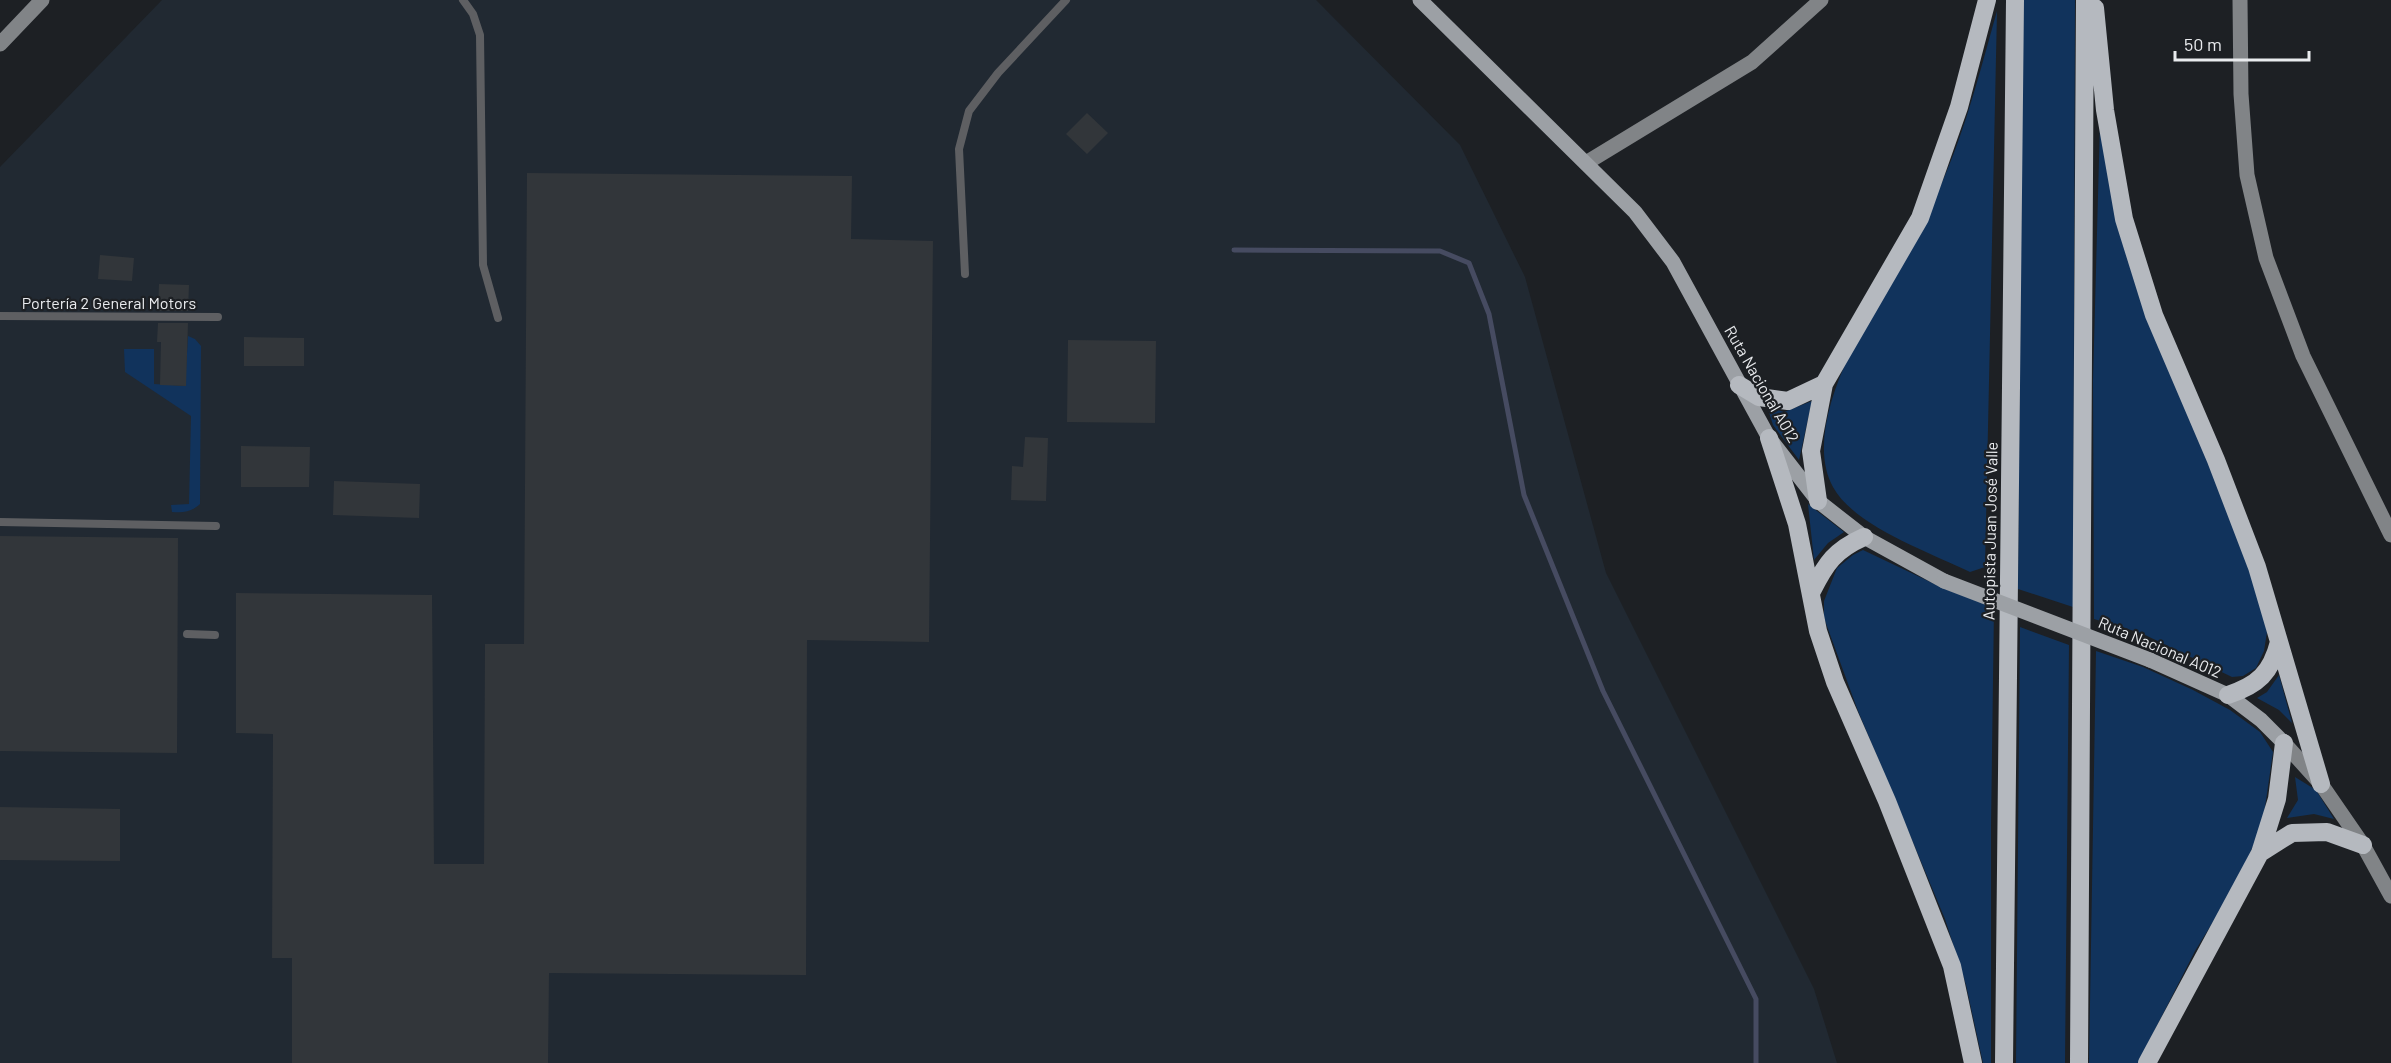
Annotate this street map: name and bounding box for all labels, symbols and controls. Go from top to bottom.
scale bar [2175,24,2308,62]
text: 50 m [2184,33,2222,55]
street label: Portería 2 General Motors [22,293,196,312]
street label: Ruta Nacional A012 [1721,322,1804,446]
street label: Autopista Juan José Valle [1978,442,2001,620]
street label: Ruta Nacional A012 [2096,612,2225,681]

